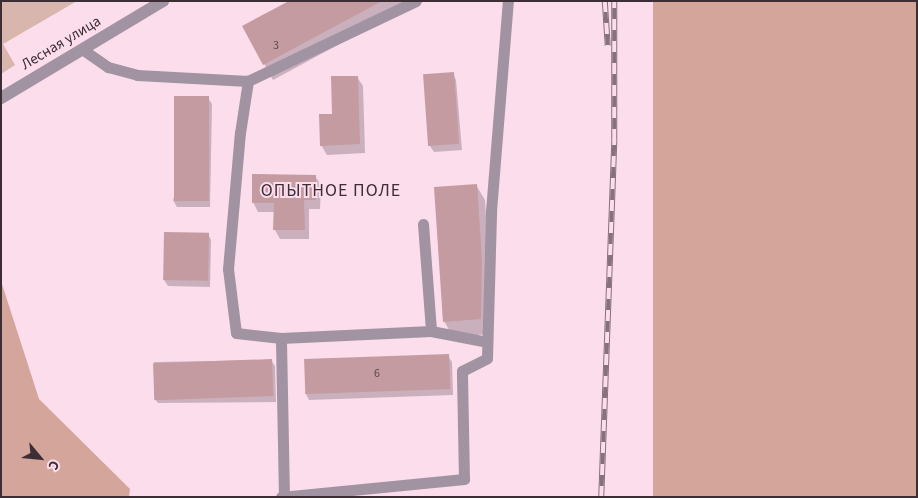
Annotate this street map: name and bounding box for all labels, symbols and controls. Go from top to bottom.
street label: Лесная улица [18,12,104,74]
house number: 3 [273,39,279,53]
district label: ОПЫТНОЕ ПОЛЕ [259,180,403,202]
house number: 6 [374,367,380,381]
north arrow [15,433,65,483]
text: С [43,457,64,473]

